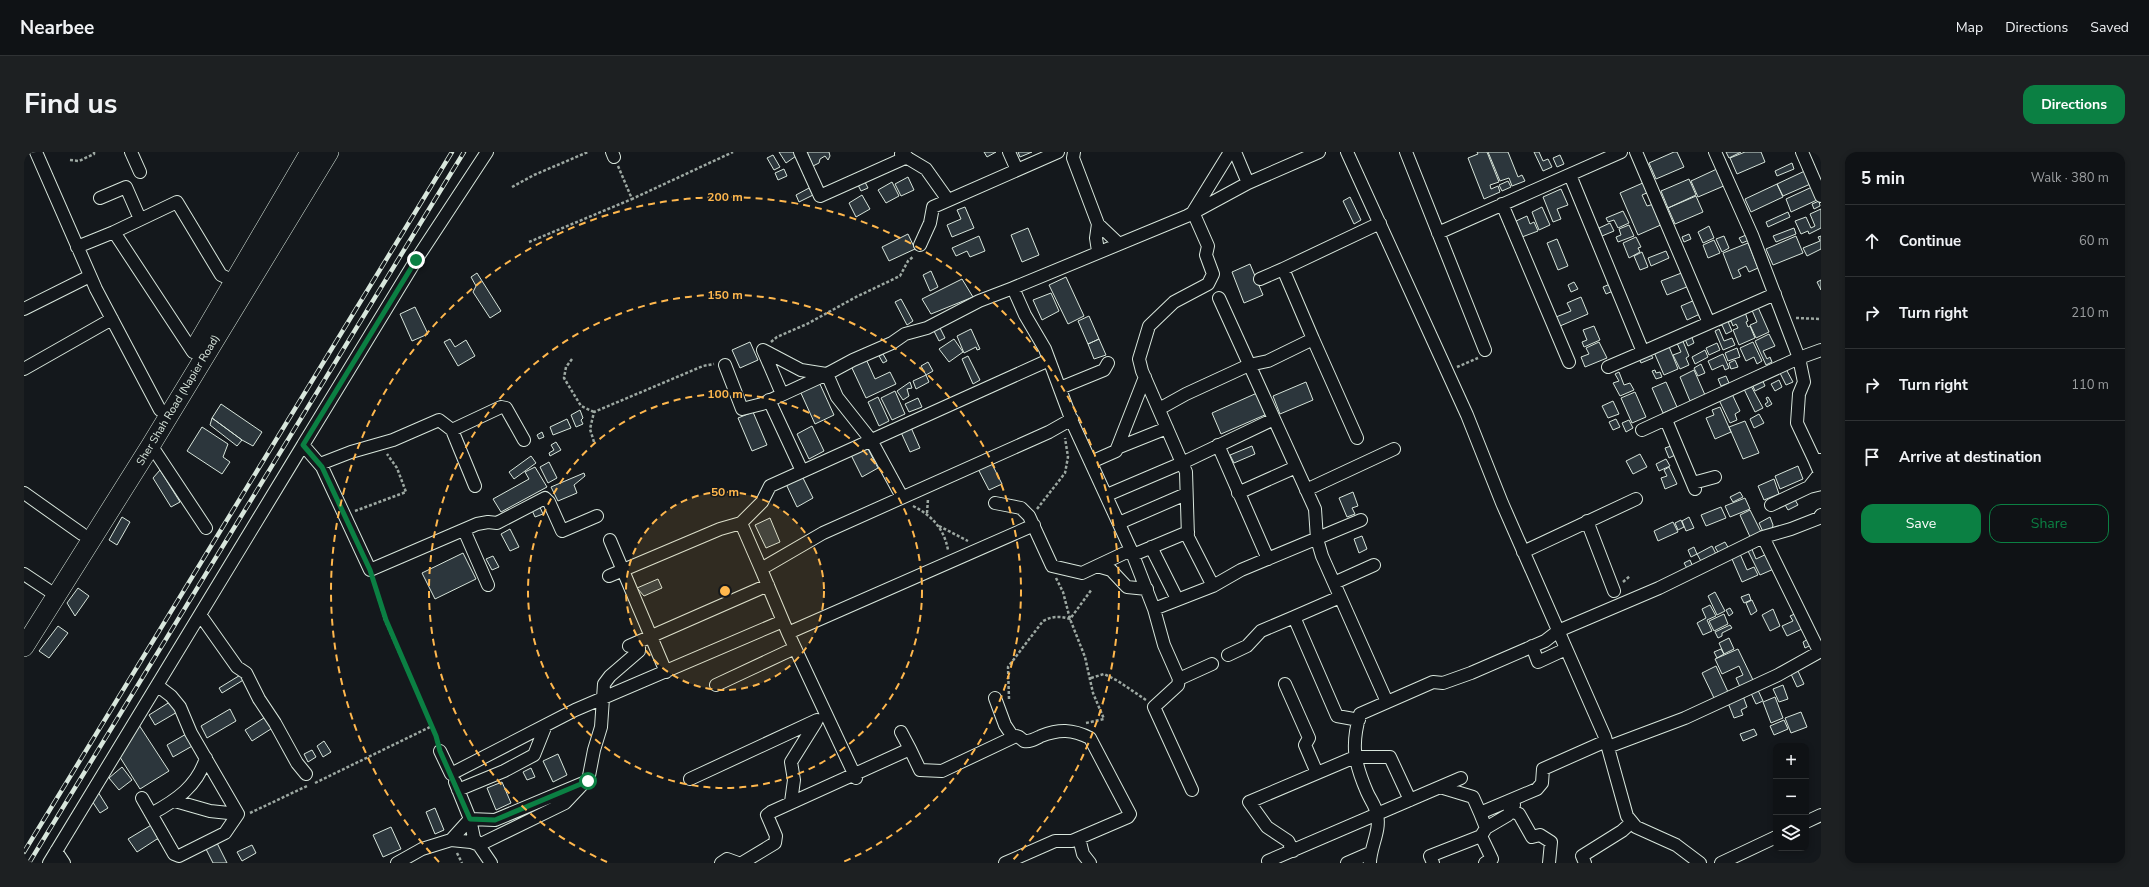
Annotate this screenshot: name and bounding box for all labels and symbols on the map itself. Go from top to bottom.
text: 200 m [707,189,743,205]
route end [407,251,425,269]
text: 150 m [707,287,743,303]
street label: Sher Shah Road (Napier Road) [133,332,223,468]
text: 100 m [707,386,743,402]
text: 50 m [711,484,739,500]
centre of rings [718,584,732,598]
route start [579,772,597,790]

